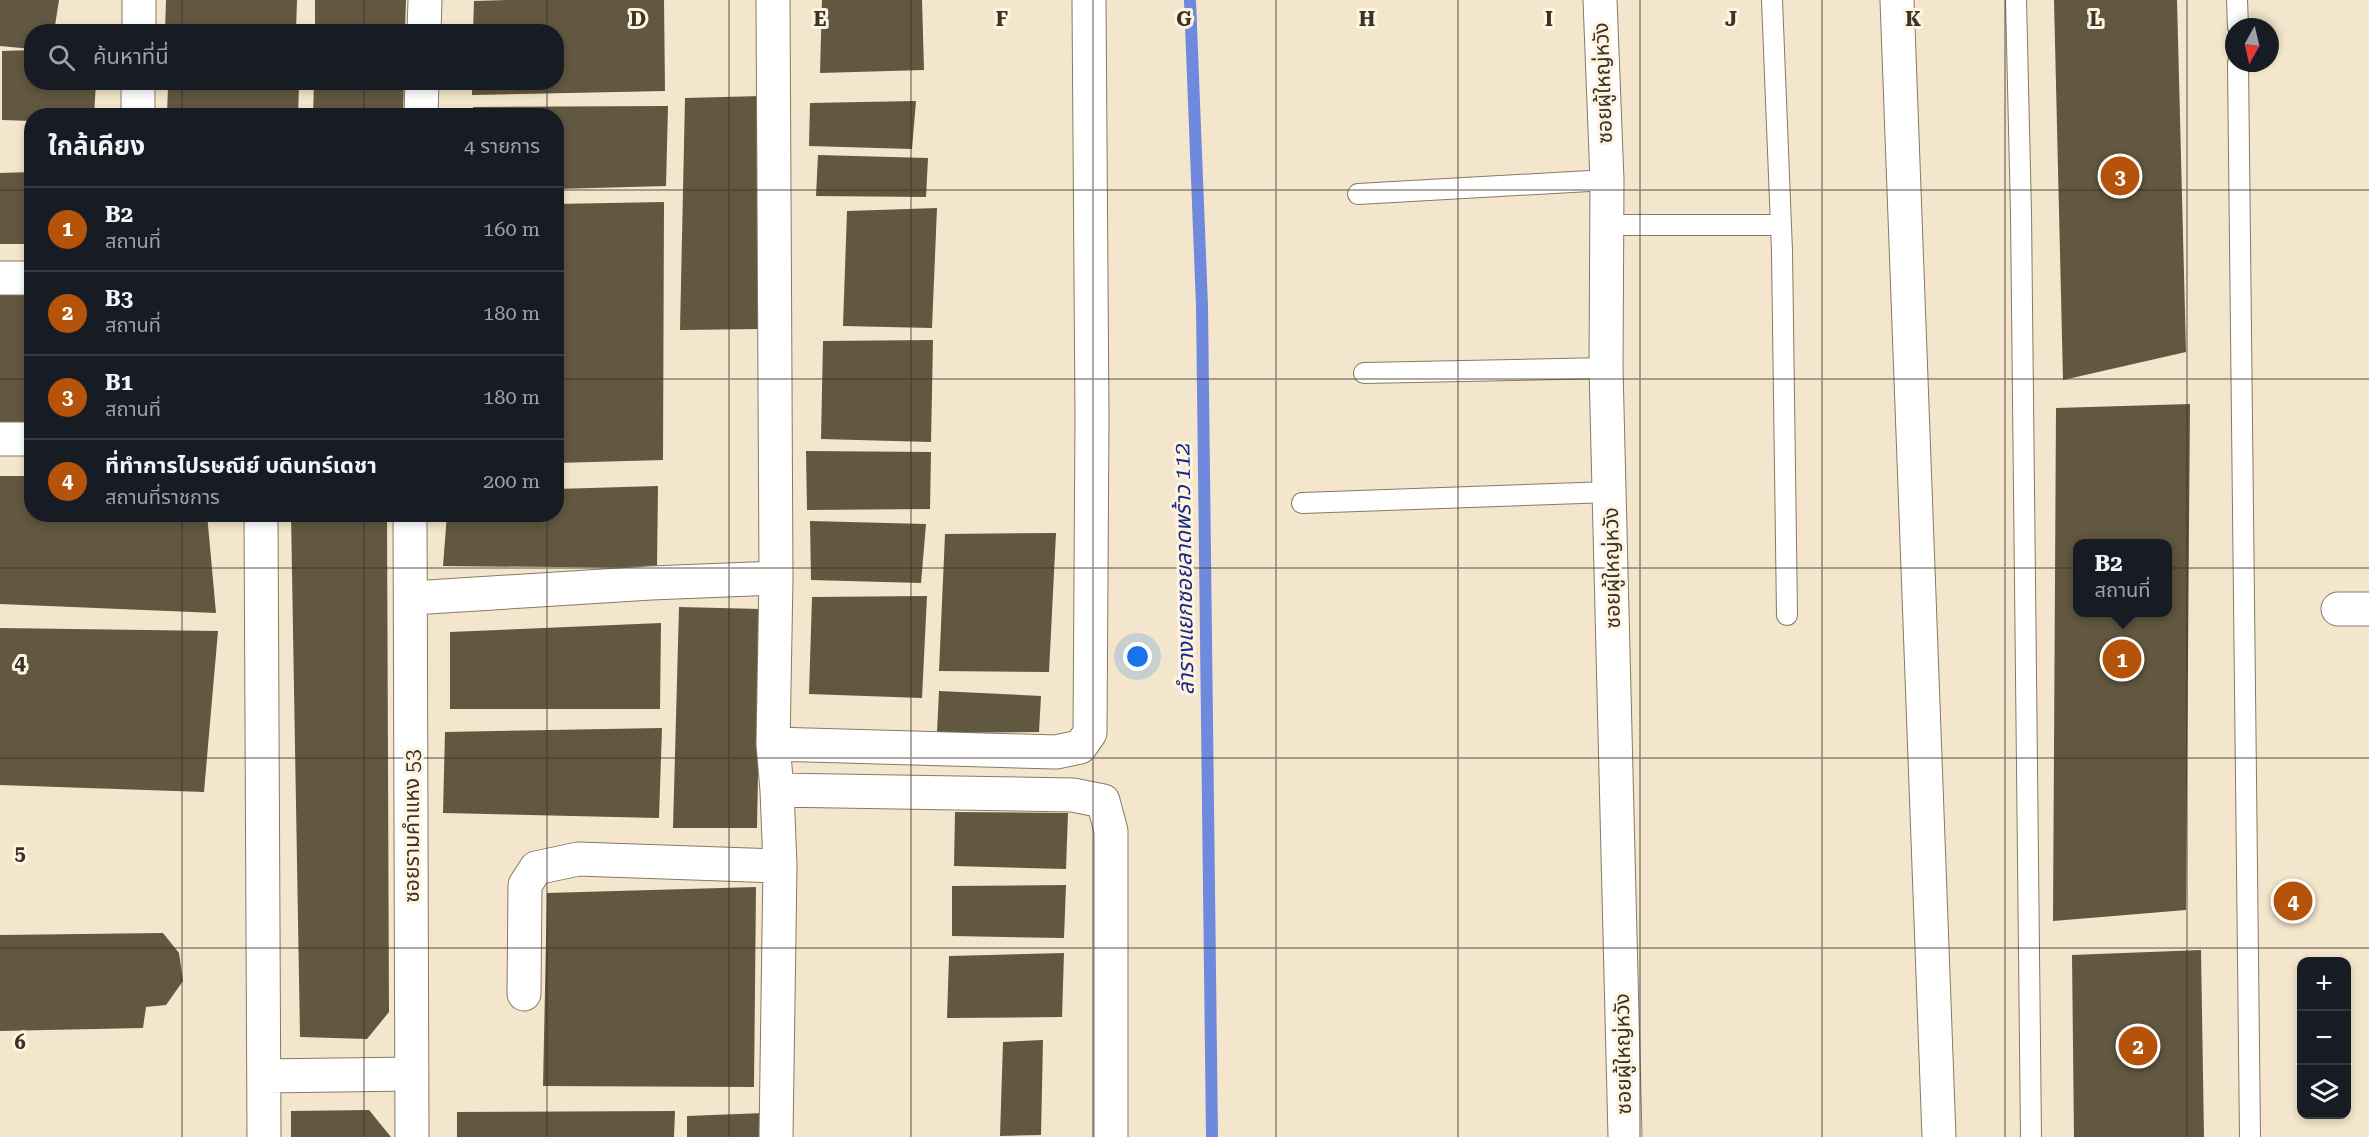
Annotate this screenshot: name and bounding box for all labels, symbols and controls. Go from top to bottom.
text: D [630,7,646,31]
text: E [814,7,827,31]
text: F [996,7,1008,31]
text: G [1176,7,1192,31]
text: H [1359,7,1375,31]
text: I [1545,7,1553,31]
text: J [1725,7,1737,31]
text: K [1905,7,1921,31]
text: L [2090,7,2103,31]
north arrow [2225,18,2279,72]
street label: ซอยผู้ใหญ่หวัง [1589,22,1618,144]
search box [24,24,564,90]
icon: search [45,41,78,74]
text: ค้นหาที่นี่ [93,44,169,69]
text: ใกล้เคียง [48,131,145,161]
text: 4 รายการ [464,134,540,158]
pin: 3 [2100,154,2140,198]
text: B2 [105,202,133,227]
text: 1 [62,217,73,241]
text: 160 m [483,217,540,241]
text: สถานที่ [105,229,161,253]
text: B3 [105,286,133,311]
text: 2 [62,301,73,325]
text: 180 m [483,301,540,325]
text: สถานที่ [105,313,161,337]
text: B1 [105,370,133,395]
text: 3 [62,385,73,409]
text: 180 m [483,385,540,409]
text: สถานที่ [105,397,161,421]
water label: ลำรางแยกซอยลาดพร้าว 112 [1169,443,1199,695]
text: ที่ทำการไปรษณีย์ บดินทร์เดชา [105,453,377,478]
text: 4 [62,469,73,493]
text: 200 m [483,469,540,493]
text: สถานที่ราชการ [105,485,220,509]
street label: ซอยผู้ใหญ่หวัง [1599,507,1626,629]
popup [2073,539,2172,617]
text: B2 [2094,551,2123,576]
text: สถานที่ [2094,578,2151,602]
pin: 1 [2102,636,2142,682]
your location [1123,642,1152,671]
text: 4 [14,651,26,675]
street label: ซอยรามคำแหง 53 [400,749,424,903]
text: 5 [14,841,26,865]
pin: 4 [2274,878,2312,924]
map controls [2297,957,2351,1119]
button: + [2297,957,2351,1011]
street label: ซอยผู้ใหญ่หวัง [1610,993,1637,1115]
button: − [2297,1011,2351,1065]
pin: 2 [2118,1024,2158,1068]
text: 6 [14,1030,26,1054]
button: layers [2297,1065,2351,1119]

